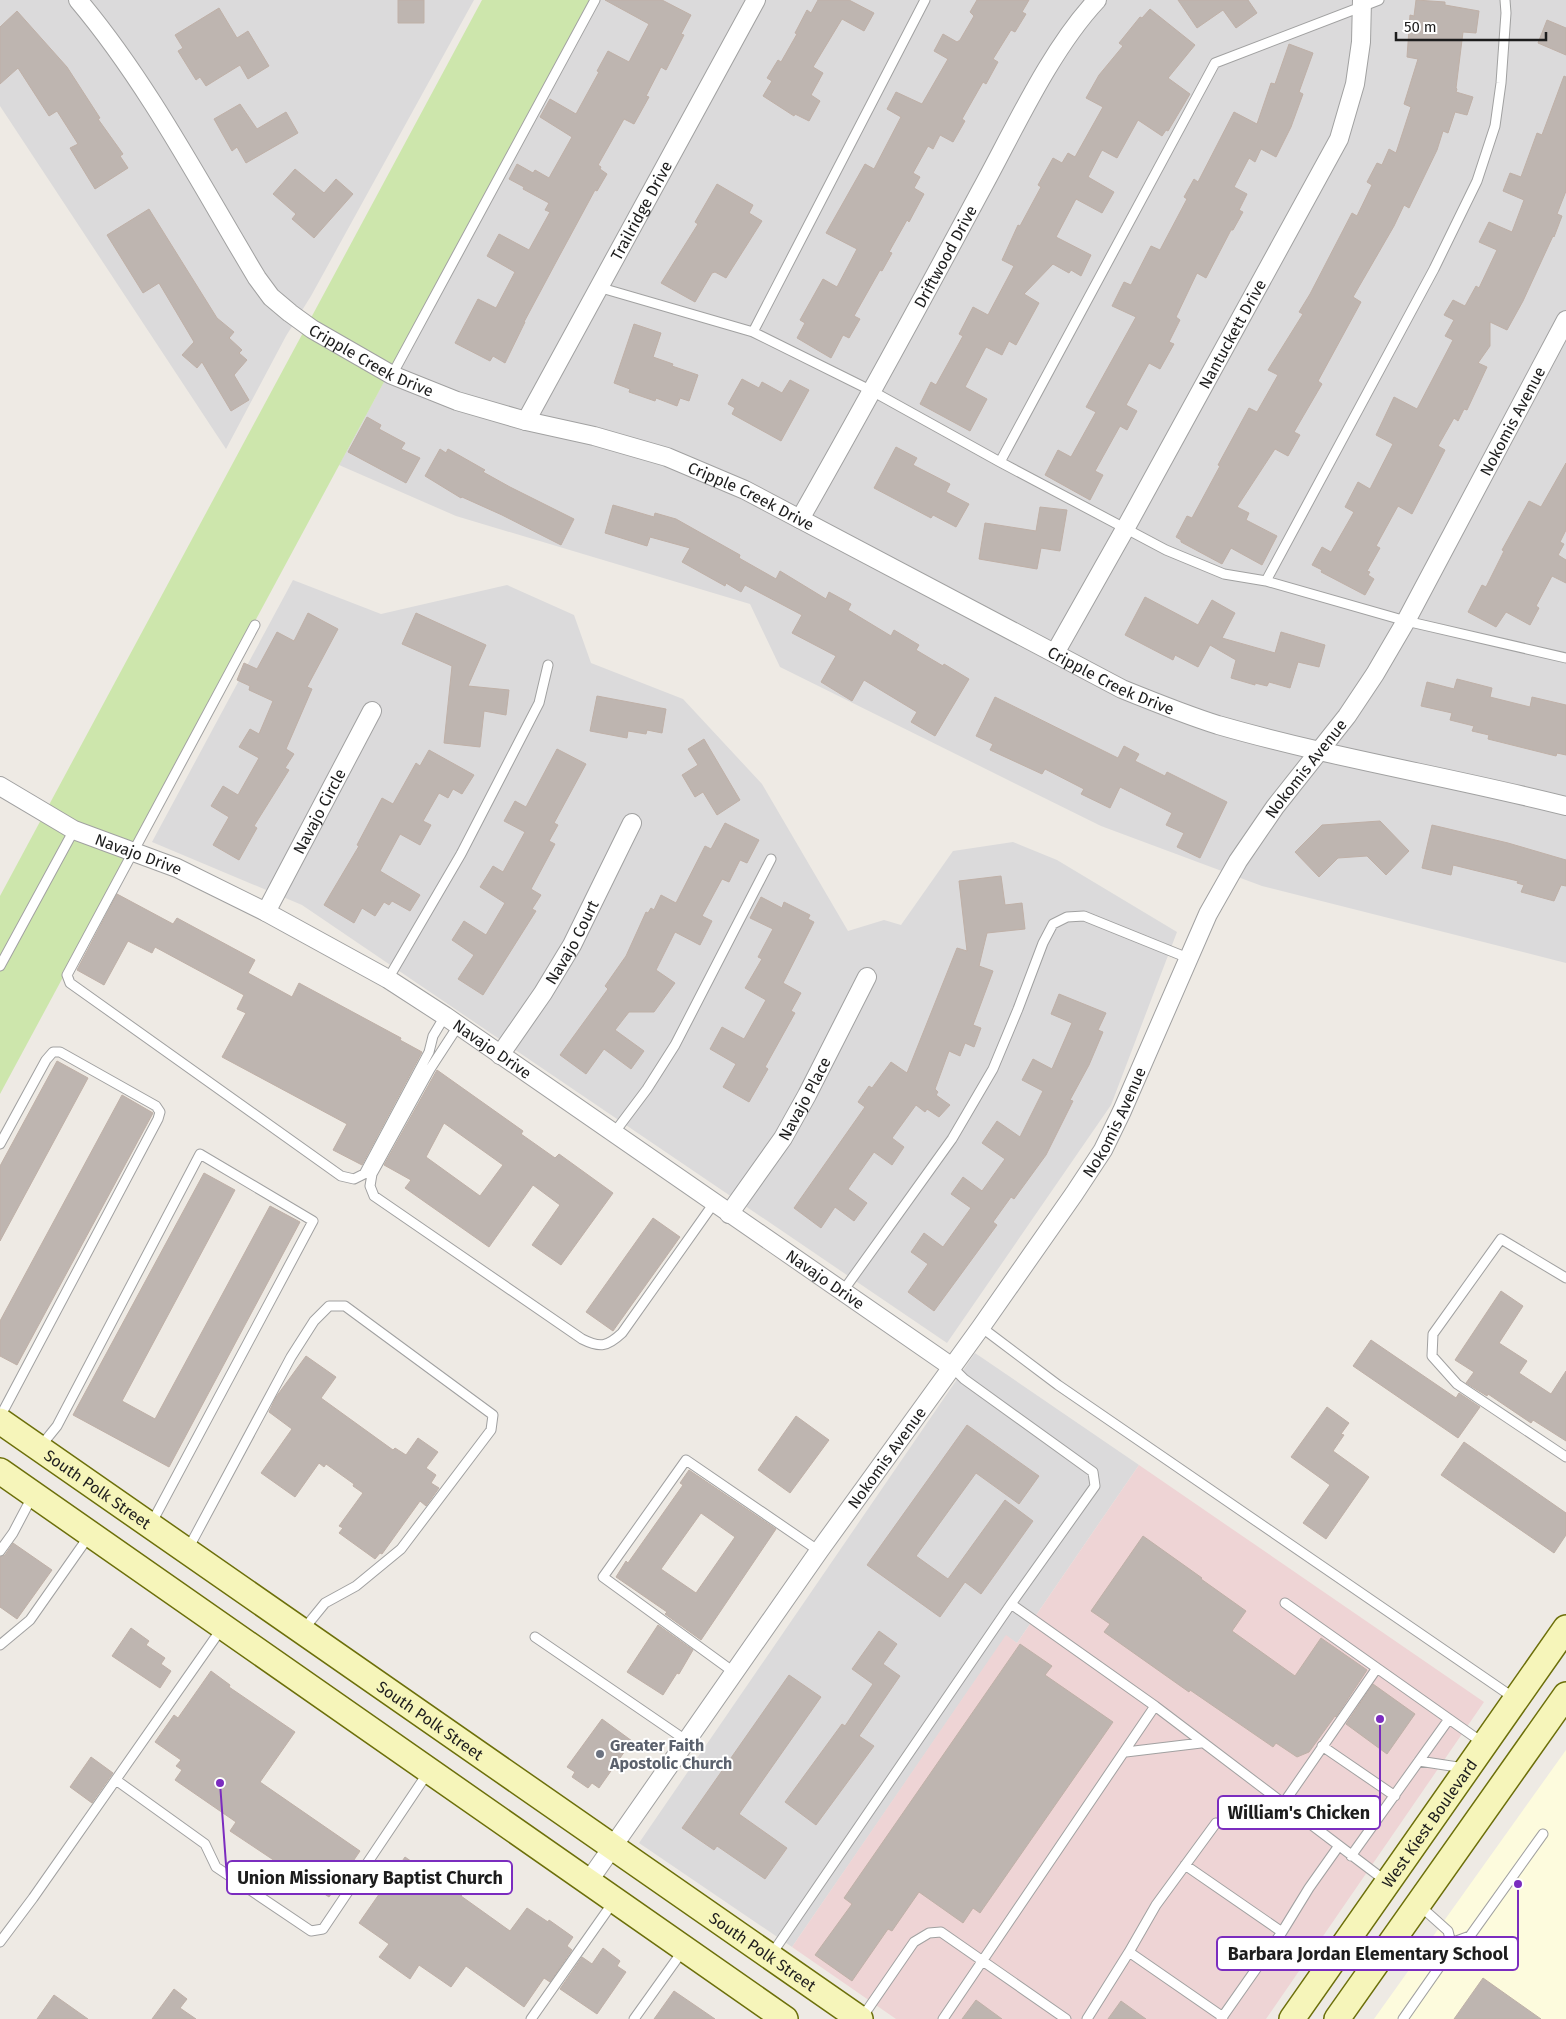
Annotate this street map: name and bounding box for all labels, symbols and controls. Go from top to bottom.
scale bar [1396,10,1546,42]
text: 50 m [1404,18,1437,36]
street label: Trailridge Drive [606,157,676,263]
street label: Driftwood Drive [910,202,981,311]
street label: Nantuckett Drive [1194,276,1270,392]
street label: Cripple Creek Drive [306,320,436,400]
street label: Nokomis Avenue [1475,363,1549,479]
street label: Cripple Creek Drive [685,457,817,534]
street label: Cripple Creek Drive [1045,642,1177,718]
street label: Nokomis Avenue [1261,715,1350,822]
street label: Navajo Circle [289,765,349,857]
street label: Navajo Drive [93,829,185,879]
street label: Navajo Court [541,897,602,988]
street label: Navajo Drive [450,1015,535,1083]
street label: Navajo Place [774,1054,834,1144]
street label: Nokomis Avenue [1078,1064,1150,1181]
street label: Navajo Drive [783,1246,868,1313]
street label: Nokomis Avenue [843,1403,930,1512]
street label: South Polk Street [41,1445,155,1533]
street label: South Polk Street [373,1676,487,1764]
place label: Greater Faith Apostolic Church [609,1736,732,1773]
marker: Greater Faith Apostolic Church [594,1748,606,1760]
street label: West Kiest Boulevard [1378,1755,1481,1891]
callout: William's Chicken [1218,1796,1380,1829]
text: William's Chicken [1228,1802,1370,1824]
callout: Union Missionary Baptist Church [227,1861,512,1894]
text: Union Missionary Baptist Church [237,1867,503,1889]
street label: South Polk Street [706,1908,820,1995]
callout: Barbara Jordan Elementary School [1217,1937,1518,1970]
text: Barbara Jordan Elementary School [1228,1943,1509,1965]

